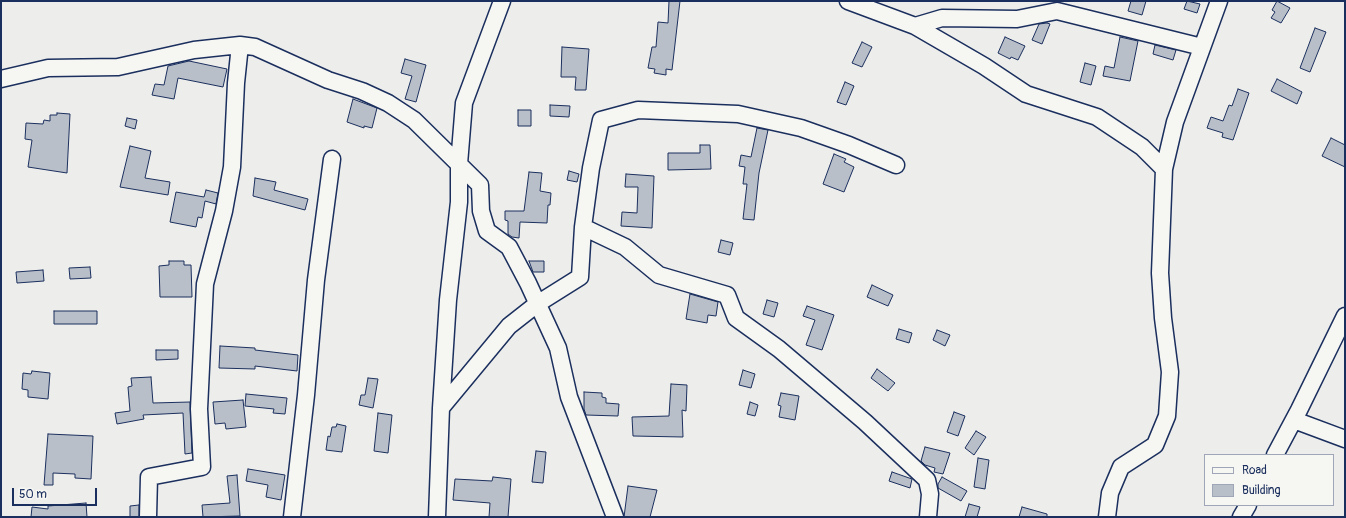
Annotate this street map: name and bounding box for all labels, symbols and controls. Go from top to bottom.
legend [1204,454,1334,506]
text: Road [1242,463,1267,478]
scale bar [14,480,99,506]
text: Building [1242,483,1281,498]
text: 50 m [19,487,47,502]

